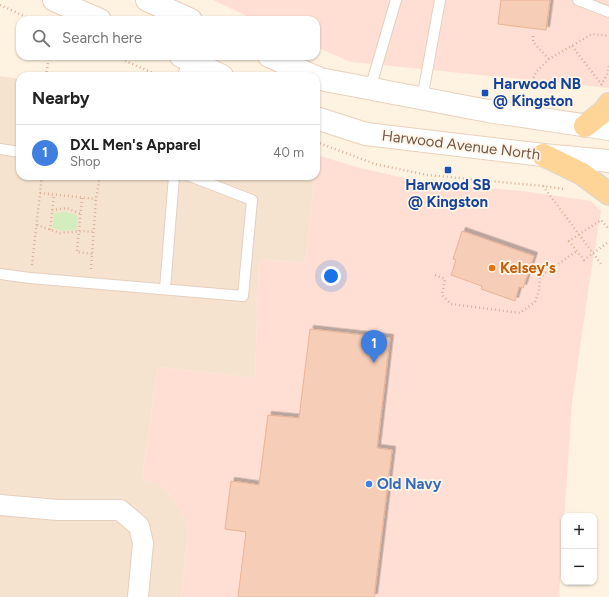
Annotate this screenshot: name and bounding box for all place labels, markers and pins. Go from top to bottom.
place label: Harwood NB @ Kingston [493,75,581,110]
marker: Harwood NB @ Kingston [480,88,490,98]
marker: Harwood SB @ Kingston [443,165,453,175]
place label: Harwood SB @ Kingston [405,176,491,211]
place label: Kelsey's [500,259,556,277]
marker: Kelsey's [487,263,497,273]
pin: 1 [361,330,387,363]
place label: Old Navy [377,475,442,493]
marker: Old Navy [364,479,374,489]

